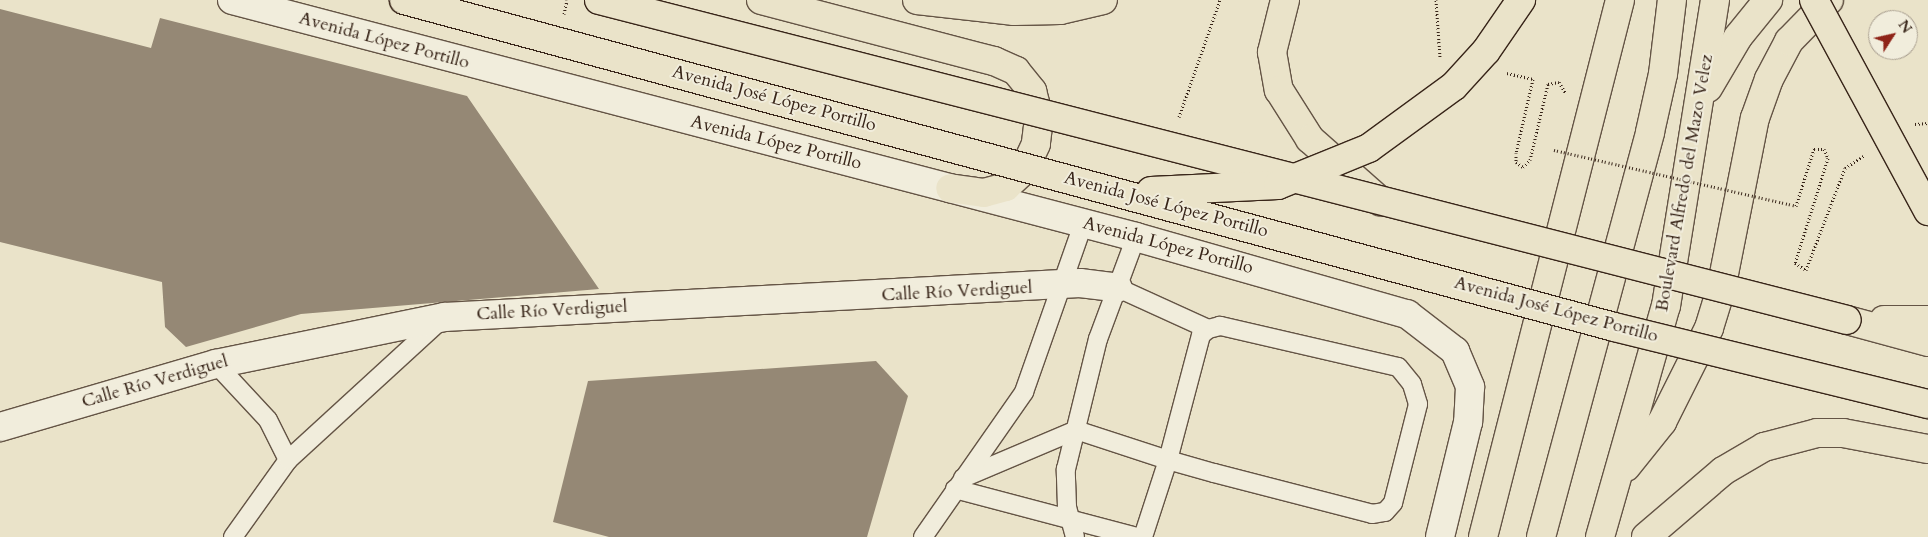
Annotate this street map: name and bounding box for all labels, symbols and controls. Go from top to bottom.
street label: Avenida López Portillo [296,8,472,74]
north arrow [1868,10,1918,60]
text: N [1894,16,1916,37]
street label: Boulevard Alfredo del Mazo Velez [1652,53,1718,313]
street label: Avenida José López Portillo [670,61,878,137]
street label: Avenida López Portillo [688,111,864,175]
street label: Avenida José López Portillo [1062,167,1270,243]
street label: Avenida López Portillo [1080,213,1256,279]
street label: Avenida José López Portillo [1452,272,1660,348]
street label: Calle Río Verdiguel [881,277,1033,307]
street label: Calle Río Verdiguel [476,296,628,326]
street label: Calle Río Verdiguel [79,351,231,413]

